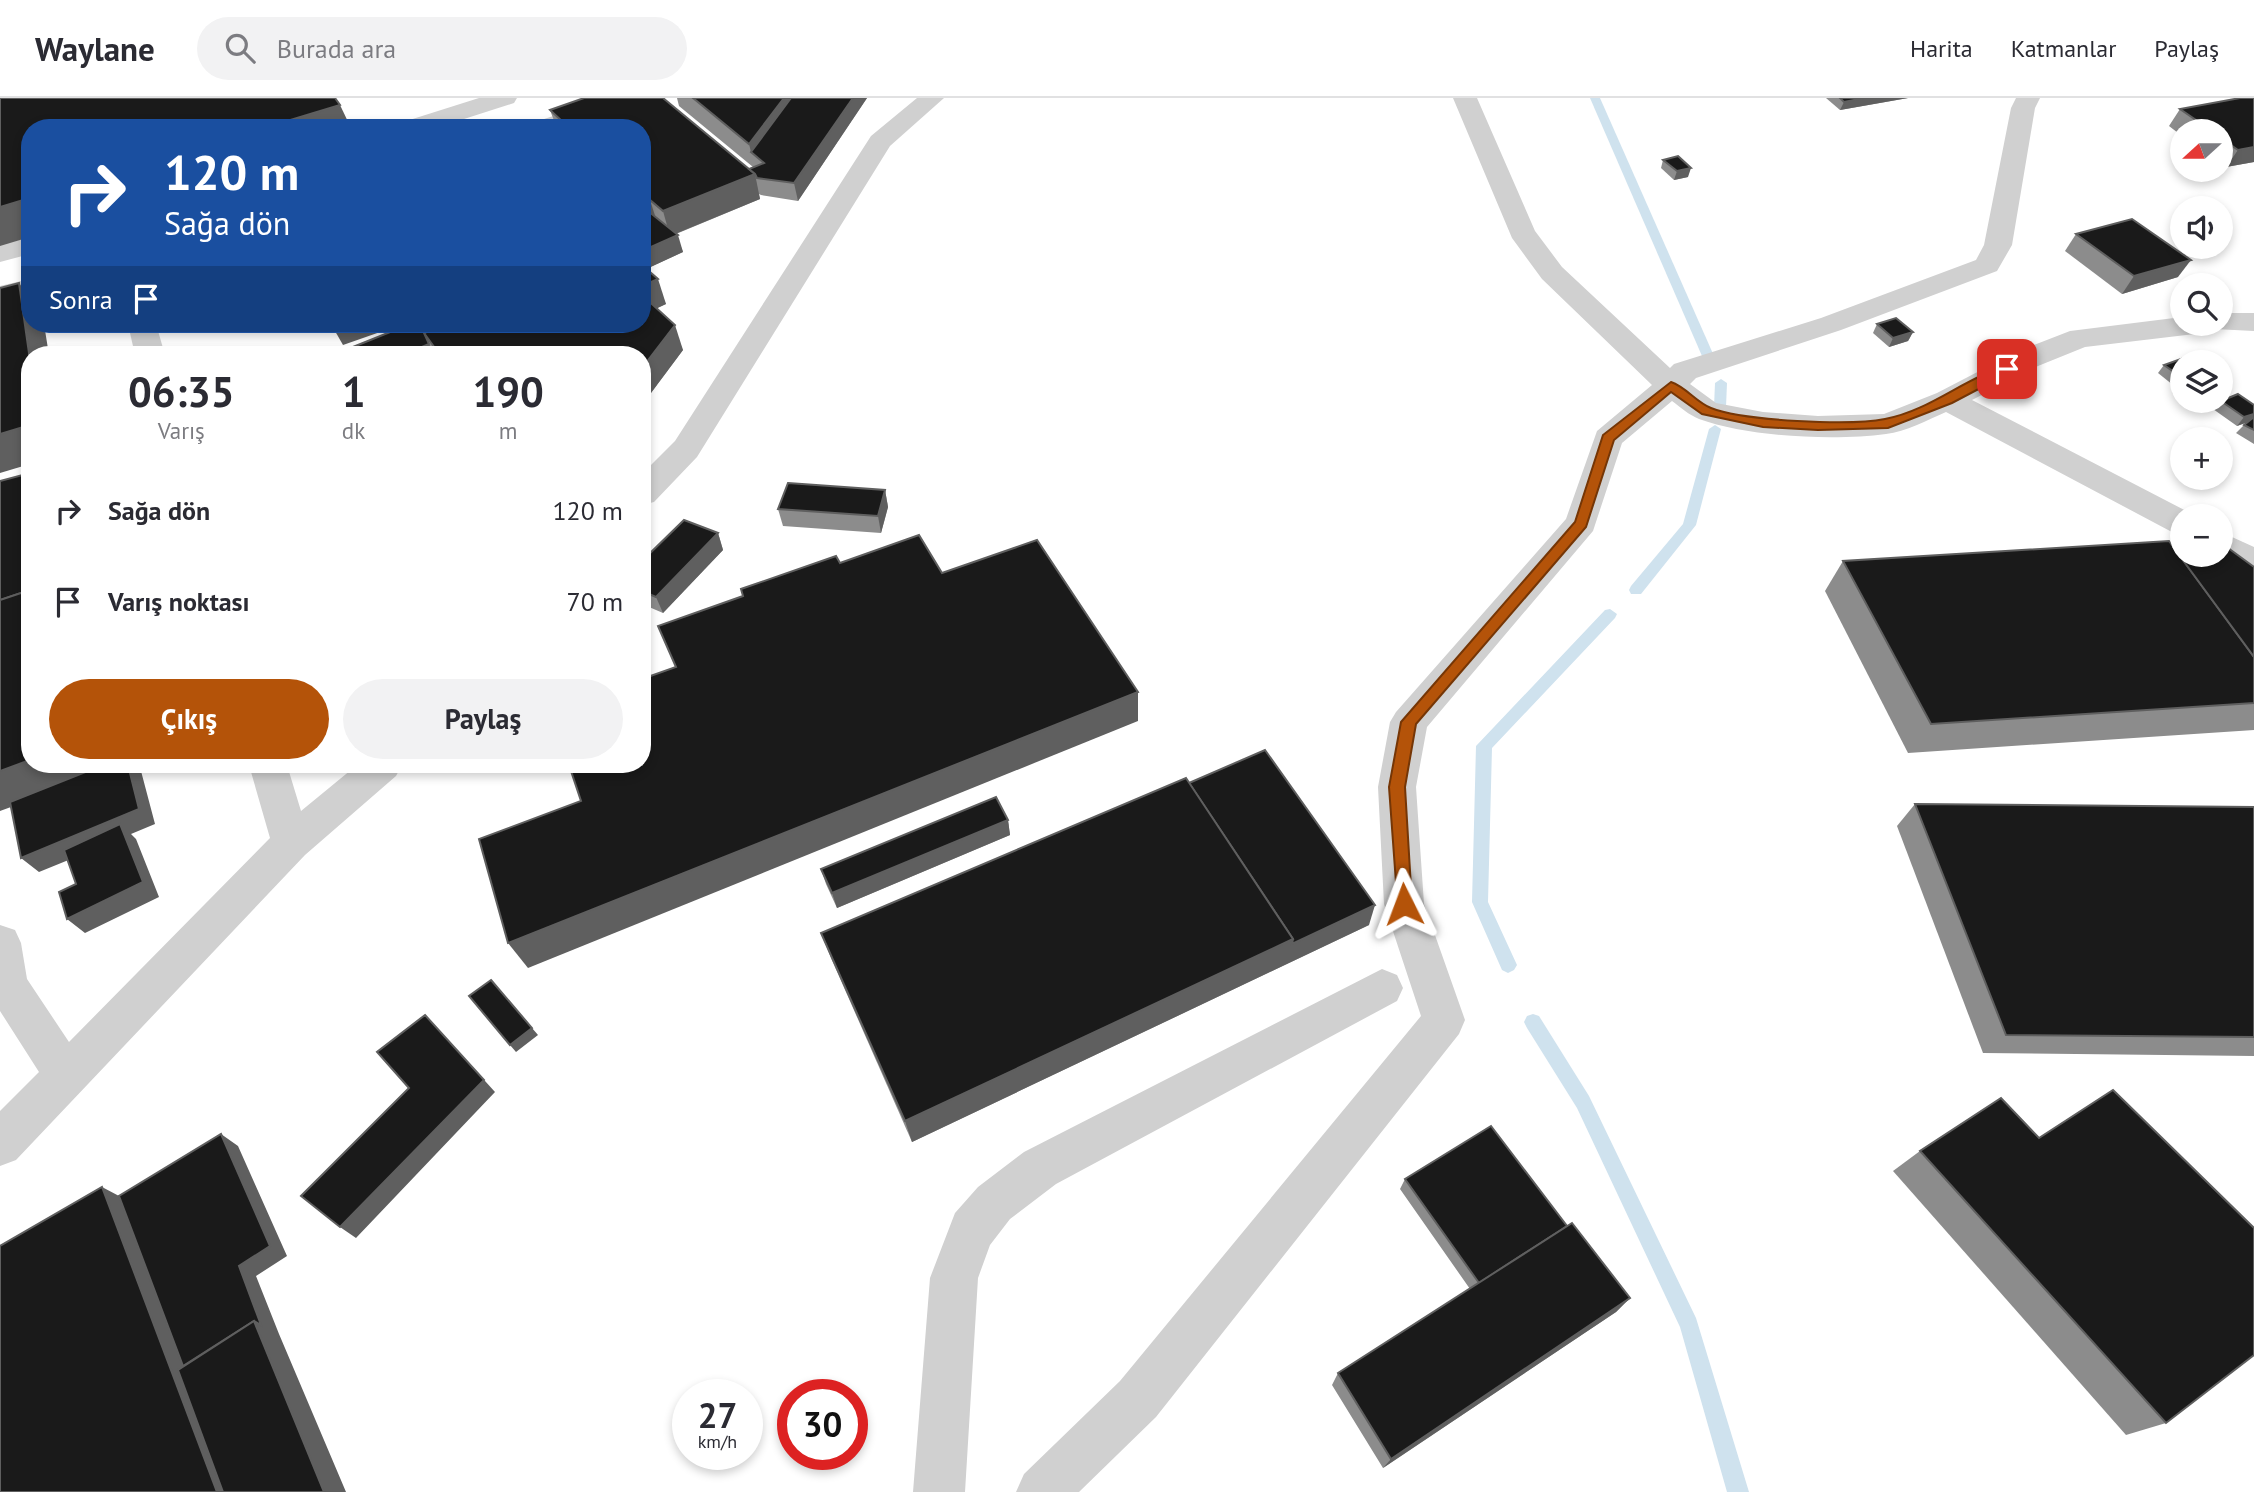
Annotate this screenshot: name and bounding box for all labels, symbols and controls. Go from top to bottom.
search box [197,17,687,80]
text: Waylane [35,27,155,70]
icon: search [221,29,259,67]
text: Burada ara [277,32,396,65]
text: Harita [1910,33,1973,64]
text: Katmanlar [2011,33,2116,64]
text: Paylaş [2154,33,2219,64]
north arrow [2170,119,2233,182]
map controls [2170,119,2233,567]
text: 120 m [164,140,299,204]
icon: right [49,147,140,238]
button: sound [2170,196,2233,259]
text: Sağa dön [164,202,290,244]
button: search [2170,273,2233,336]
icon: arrive [127,280,165,318]
text: Sonra [49,283,113,316]
pin [1977,339,2037,399]
icon: arrive [1988,350,2026,388]
button: layers [2170,350,2233,413]
text: 06:35 [128,364,235,419]
text: 1 [342,364,365,419]
text: 190 [472,364,544,419]
text: Varış [158,416,205,445]
text: dk [342,416,365,445]
text: m [499,416,518,445]
button: + [2170,427,2233,490]
icon: right [49,492,87,530]
text: Sağa dön [108,494,210,527]
text: 120 m [552,494,623,527]
button: − [2170,504,2233,567]
icon: arrive [49,583,87,621]
text: Varış noktası [108,585,250,618]
text: 70 m [567,585,623,618]
button: Çıkış [49,679,329,759]
button: Paylaş [343,679,623,759]
position arrow [1367,867,1441,941]
speed limit sign: 30 [777,1379,868,1470]
text: 27 [698,1392,737,1438]
text: km/h [698,1430,737,1453]

